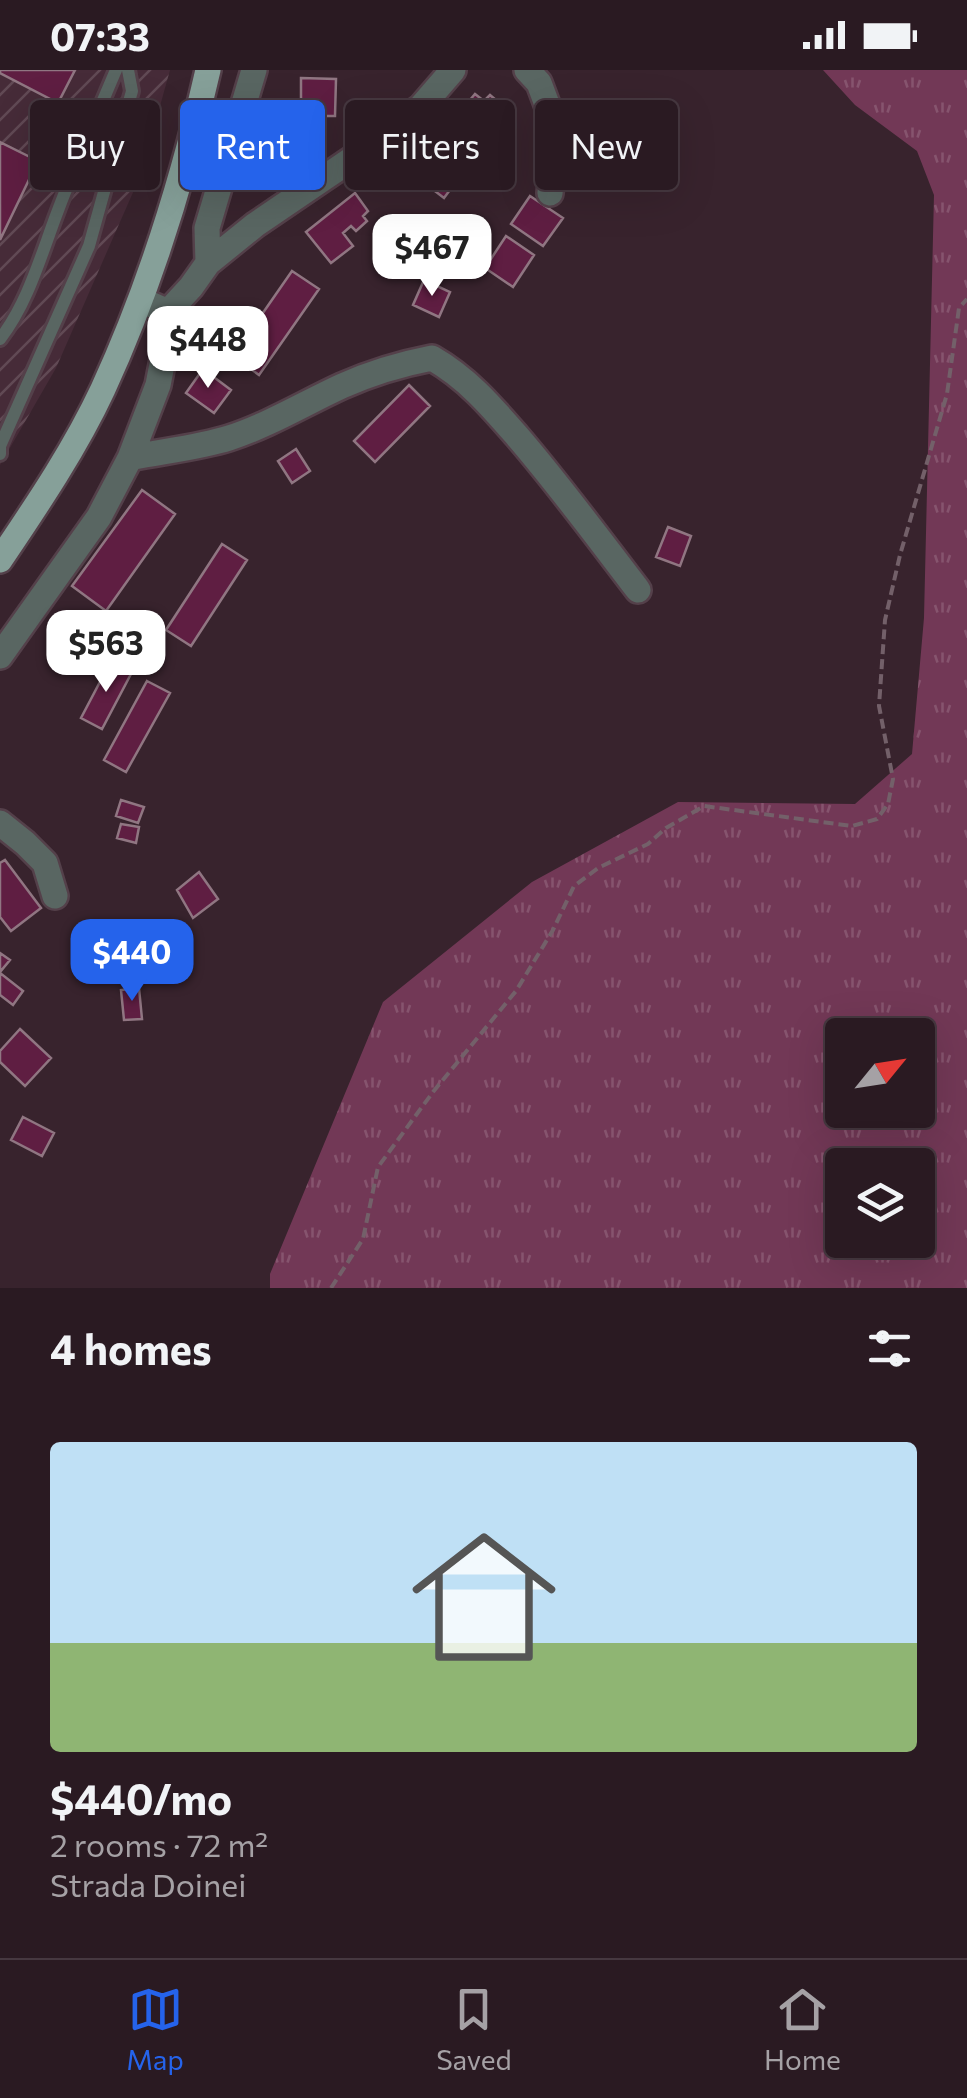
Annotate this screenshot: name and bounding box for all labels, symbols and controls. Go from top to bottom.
text: 07:33 [50,12,150,59]
chip: Buy [30,100,160,190]
chip: Rent [180,100,325,190]
chip: Filters [345,100,515,190]
chip: New [535,100,678,190]
pin: $467 [373,214,491,299]
text: $467 [394,226,470,266]
pin: $448 [149,306,267,391]
text: $448 [169,318,247,358]
pin: $563 [47,610,165,695]
text: $563 [68,622,144,662]
pin: $440 [73,919,191,1004]
text: $440 [93,931,171,971]
north arrow [825,1018,935,1128]
map controls [825,1018,935,1258]
button: layers [825,1148,935,1258]
icon: filters [862,1321,917,1376]
text: 4 homes [50,1322,212,1374]
icon: home [394,1507,574,1687]
text: $440/mo [50,1772,232,1824]
text: 2 rooms · 72 m² [50,1824,268,1864]
text: Strada Doinei [50,1864,246,1904]
tab: Map [126,1982,184,2076]
tab: Saved [436,1982,512,2076]
tab: Home [764,1982,841,2076]

